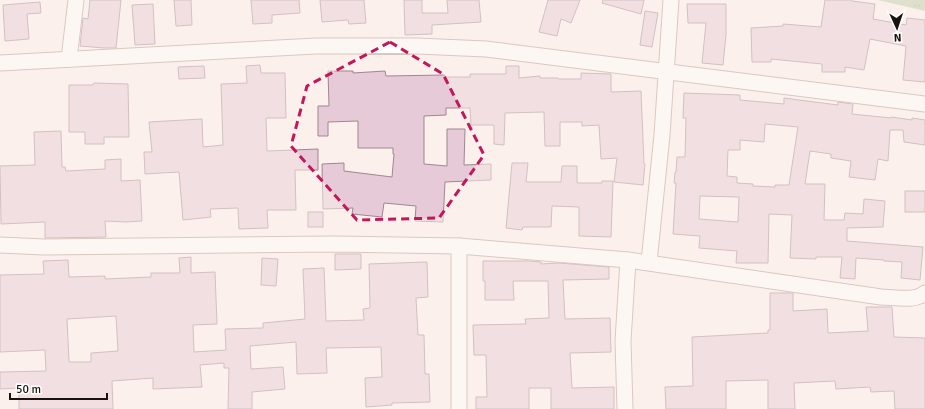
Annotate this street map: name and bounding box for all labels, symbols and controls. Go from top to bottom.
north arrow [877,8,917,48]
text: N [893,31,902,44]
scale bar [10,375,107,401]
text: 50 m [16,382,41,397]

